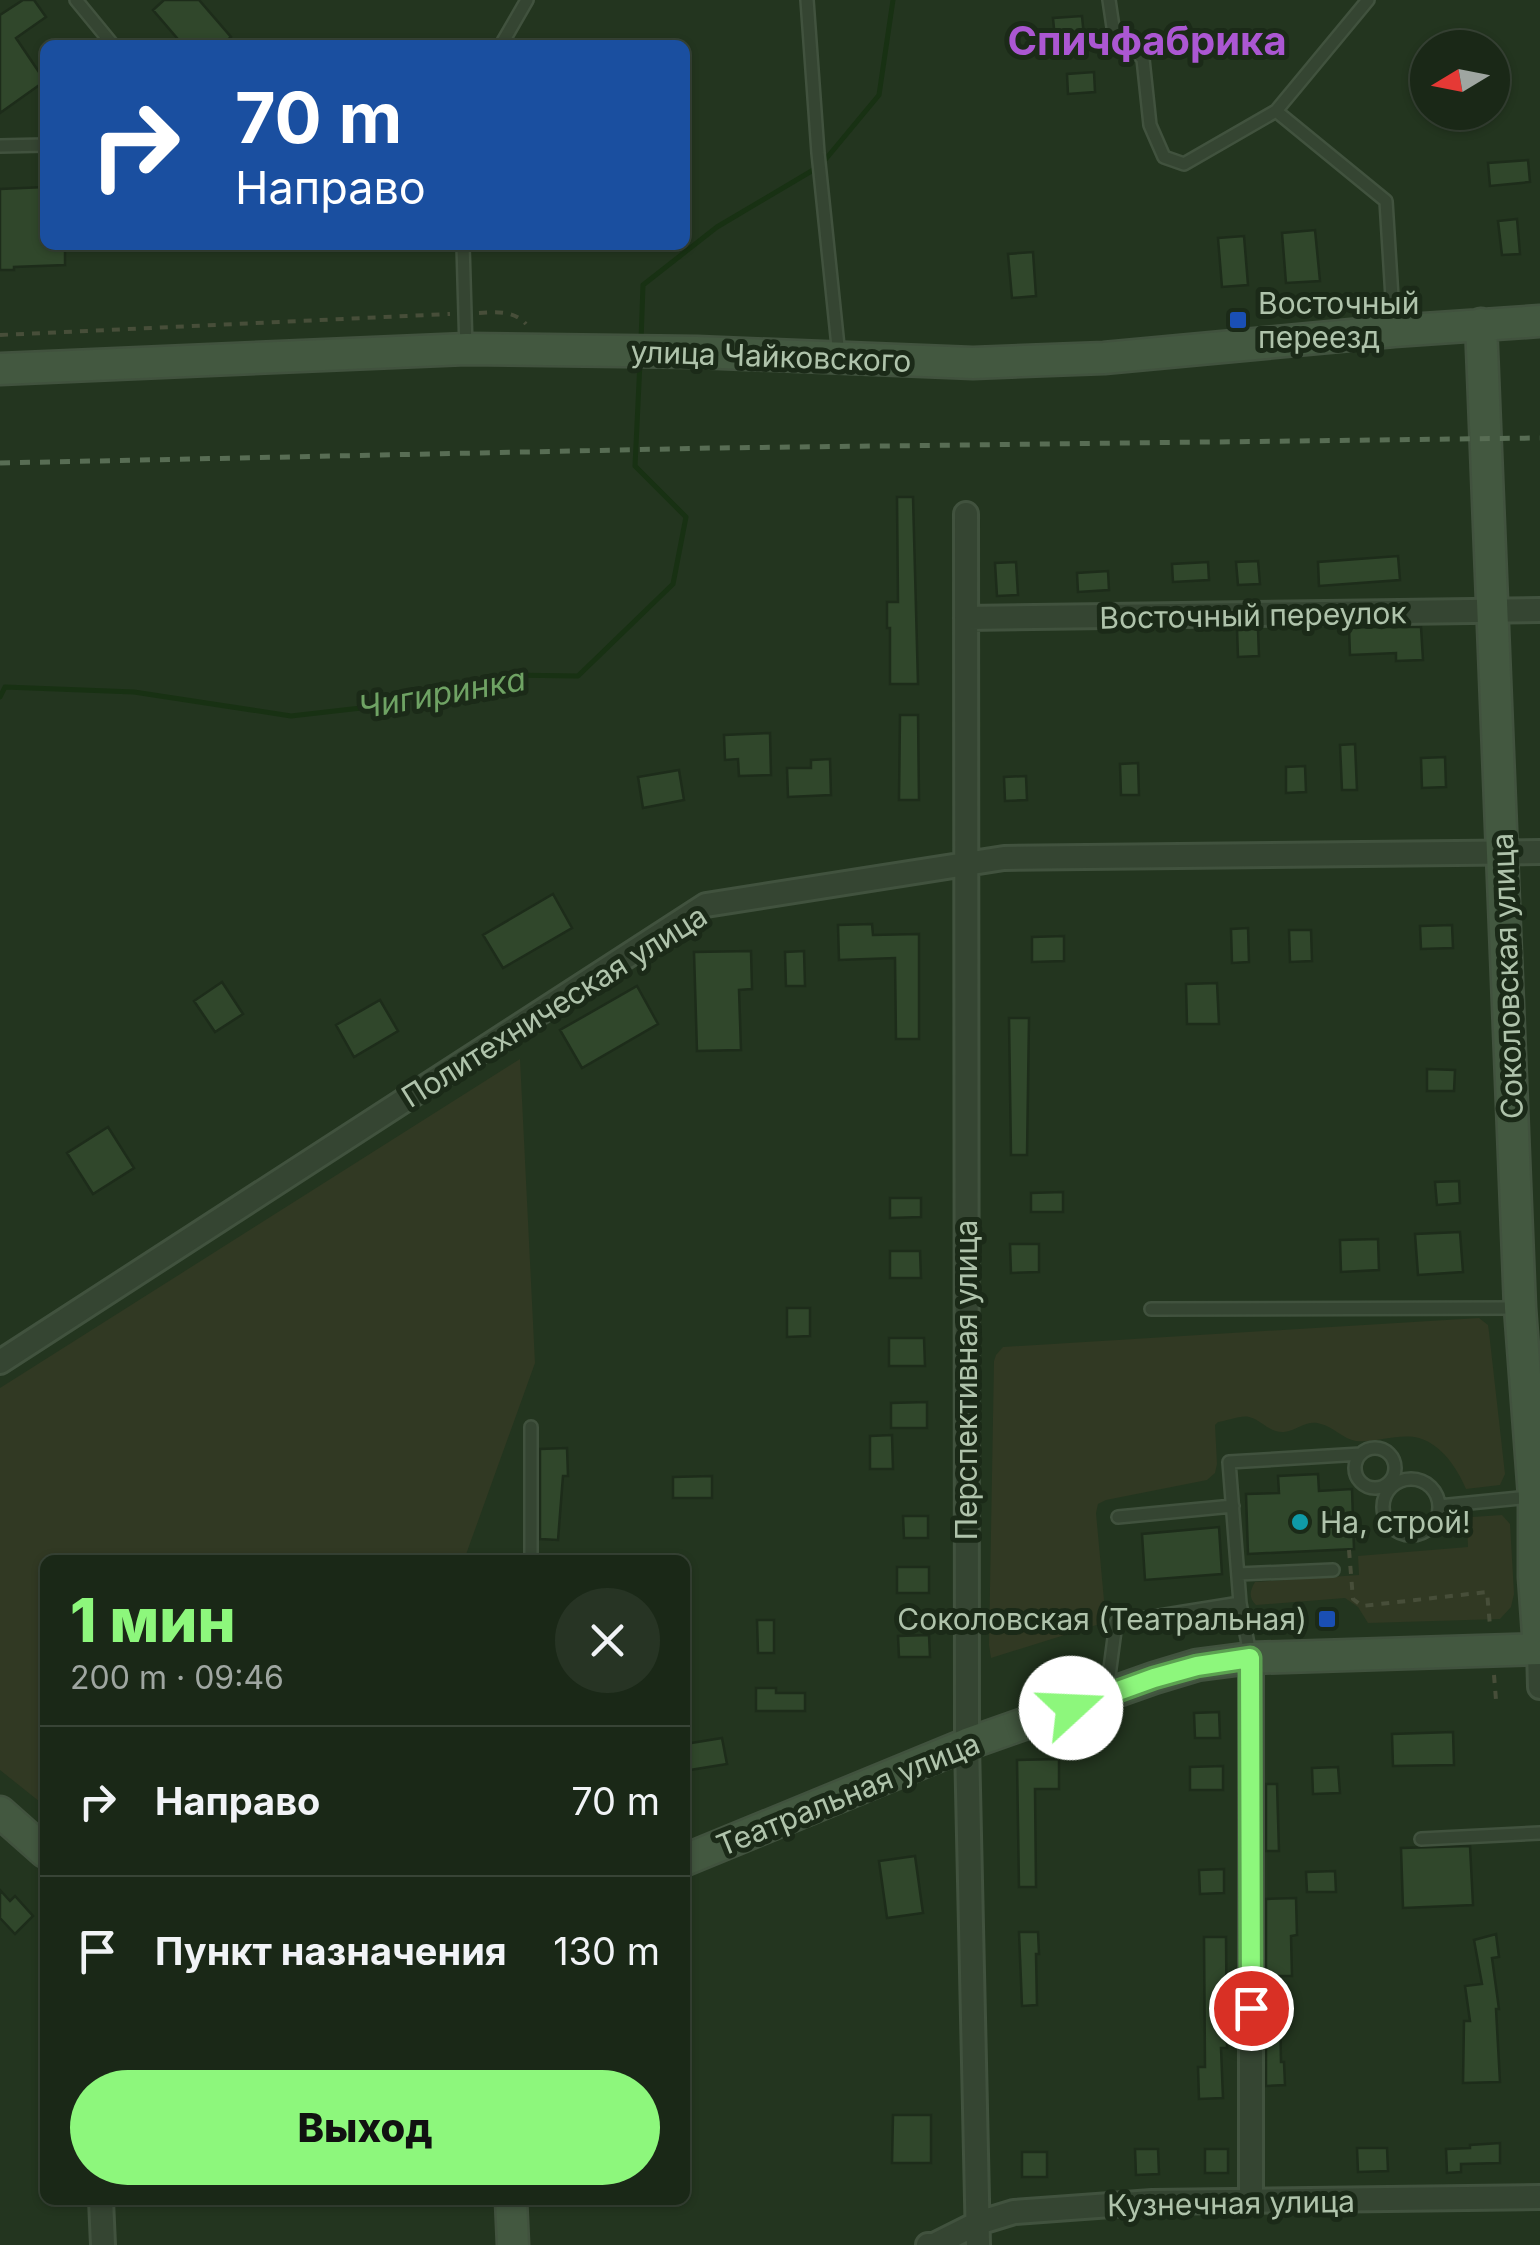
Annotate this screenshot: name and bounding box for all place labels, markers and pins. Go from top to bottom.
place label: Восточный переезд [1258,285,1419,355]
marker: Восточный переезд [1227,309,1249,331]
place label: На, строй! [1320,1504,1471,1540]
marker: На, строй! [1289,1511,1311,1533]
place label: Соколовская (Театральная) [897,1601,1307,1637]
marker: Соколовская (Театральная) [1316,1608,1338,1630]
pin [1209,1966,1294,2051]

